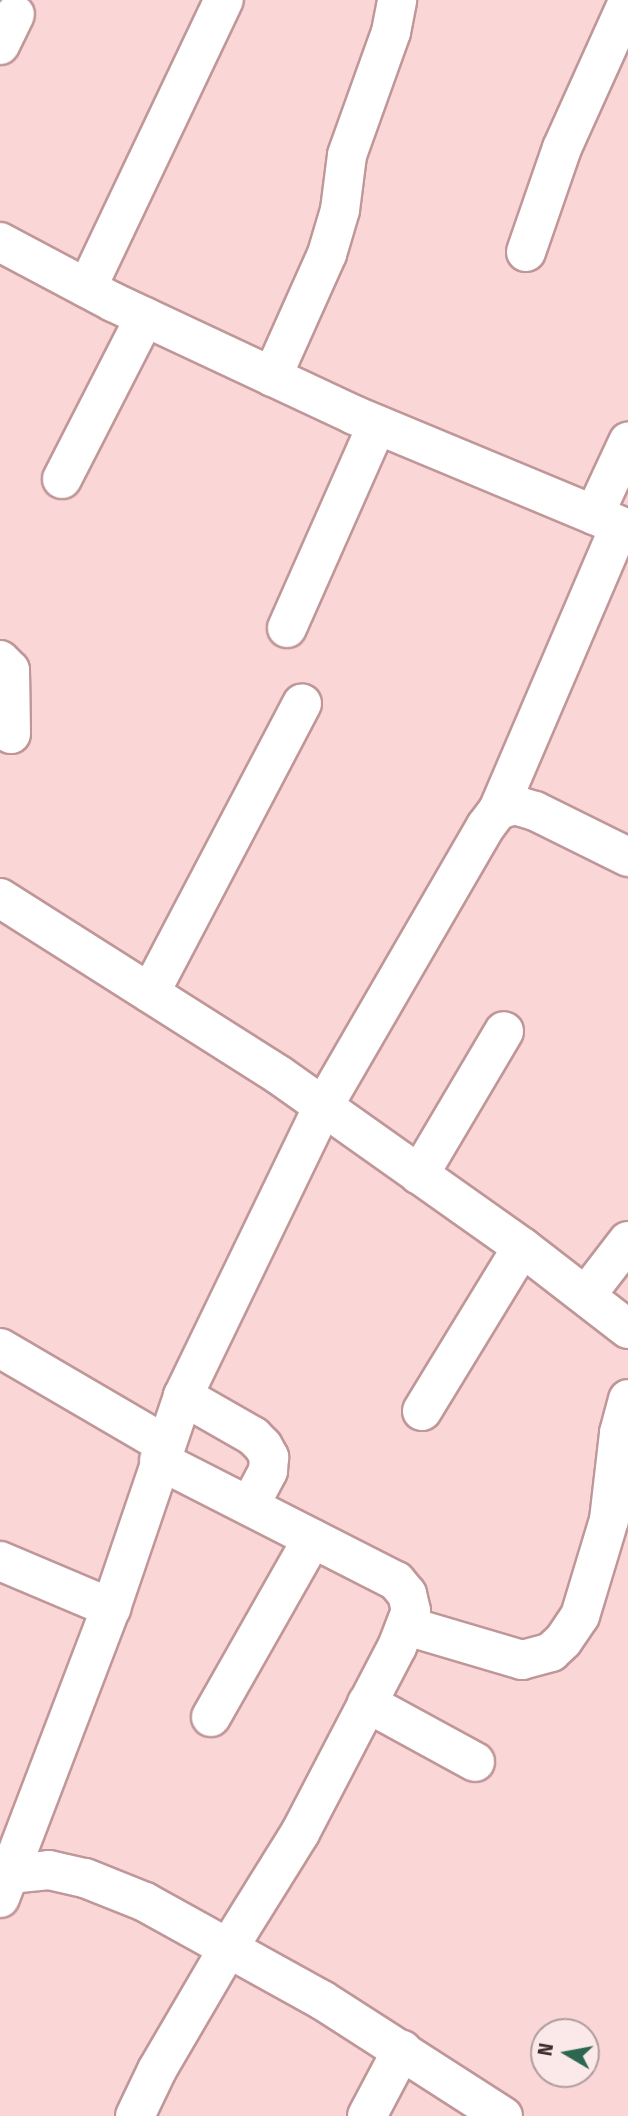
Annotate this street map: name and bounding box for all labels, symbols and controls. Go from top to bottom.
north arrow [530,2018,600,2088]
text: N [533,2041,558,2058]

